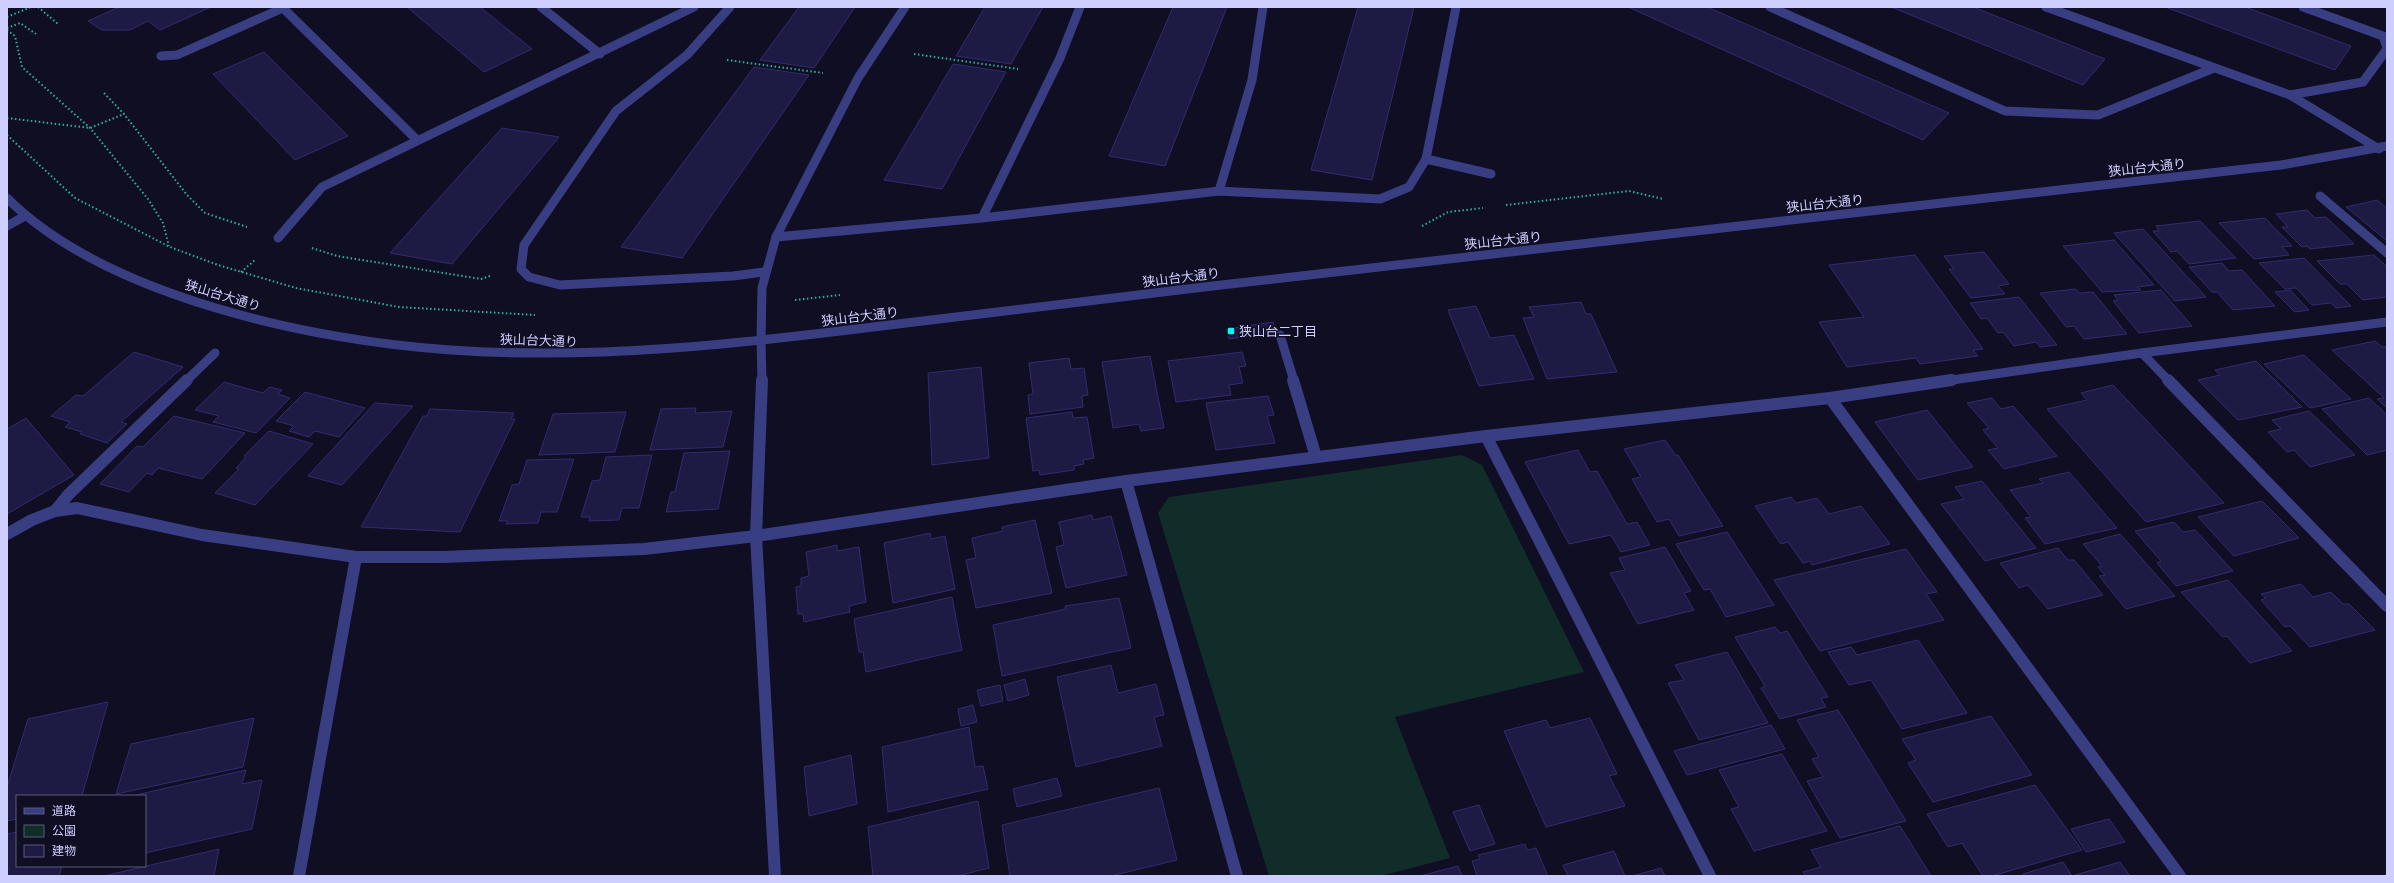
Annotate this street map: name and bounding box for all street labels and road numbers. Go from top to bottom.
street label: 狭山台大通り [2107,155,2187,179]
street label: 狭山台大通り [1785,191,1865,215]
street label: 狭山台大通り [1463,228,1543,252]
street label: 狭山台大通り [1141,264,1221,290]
street label: 狭山台大通り [183,276,263,314]
street label: 狭山台大通り [820,303,900,329]
street label: 狭山台大通り [500,331,578,349]

